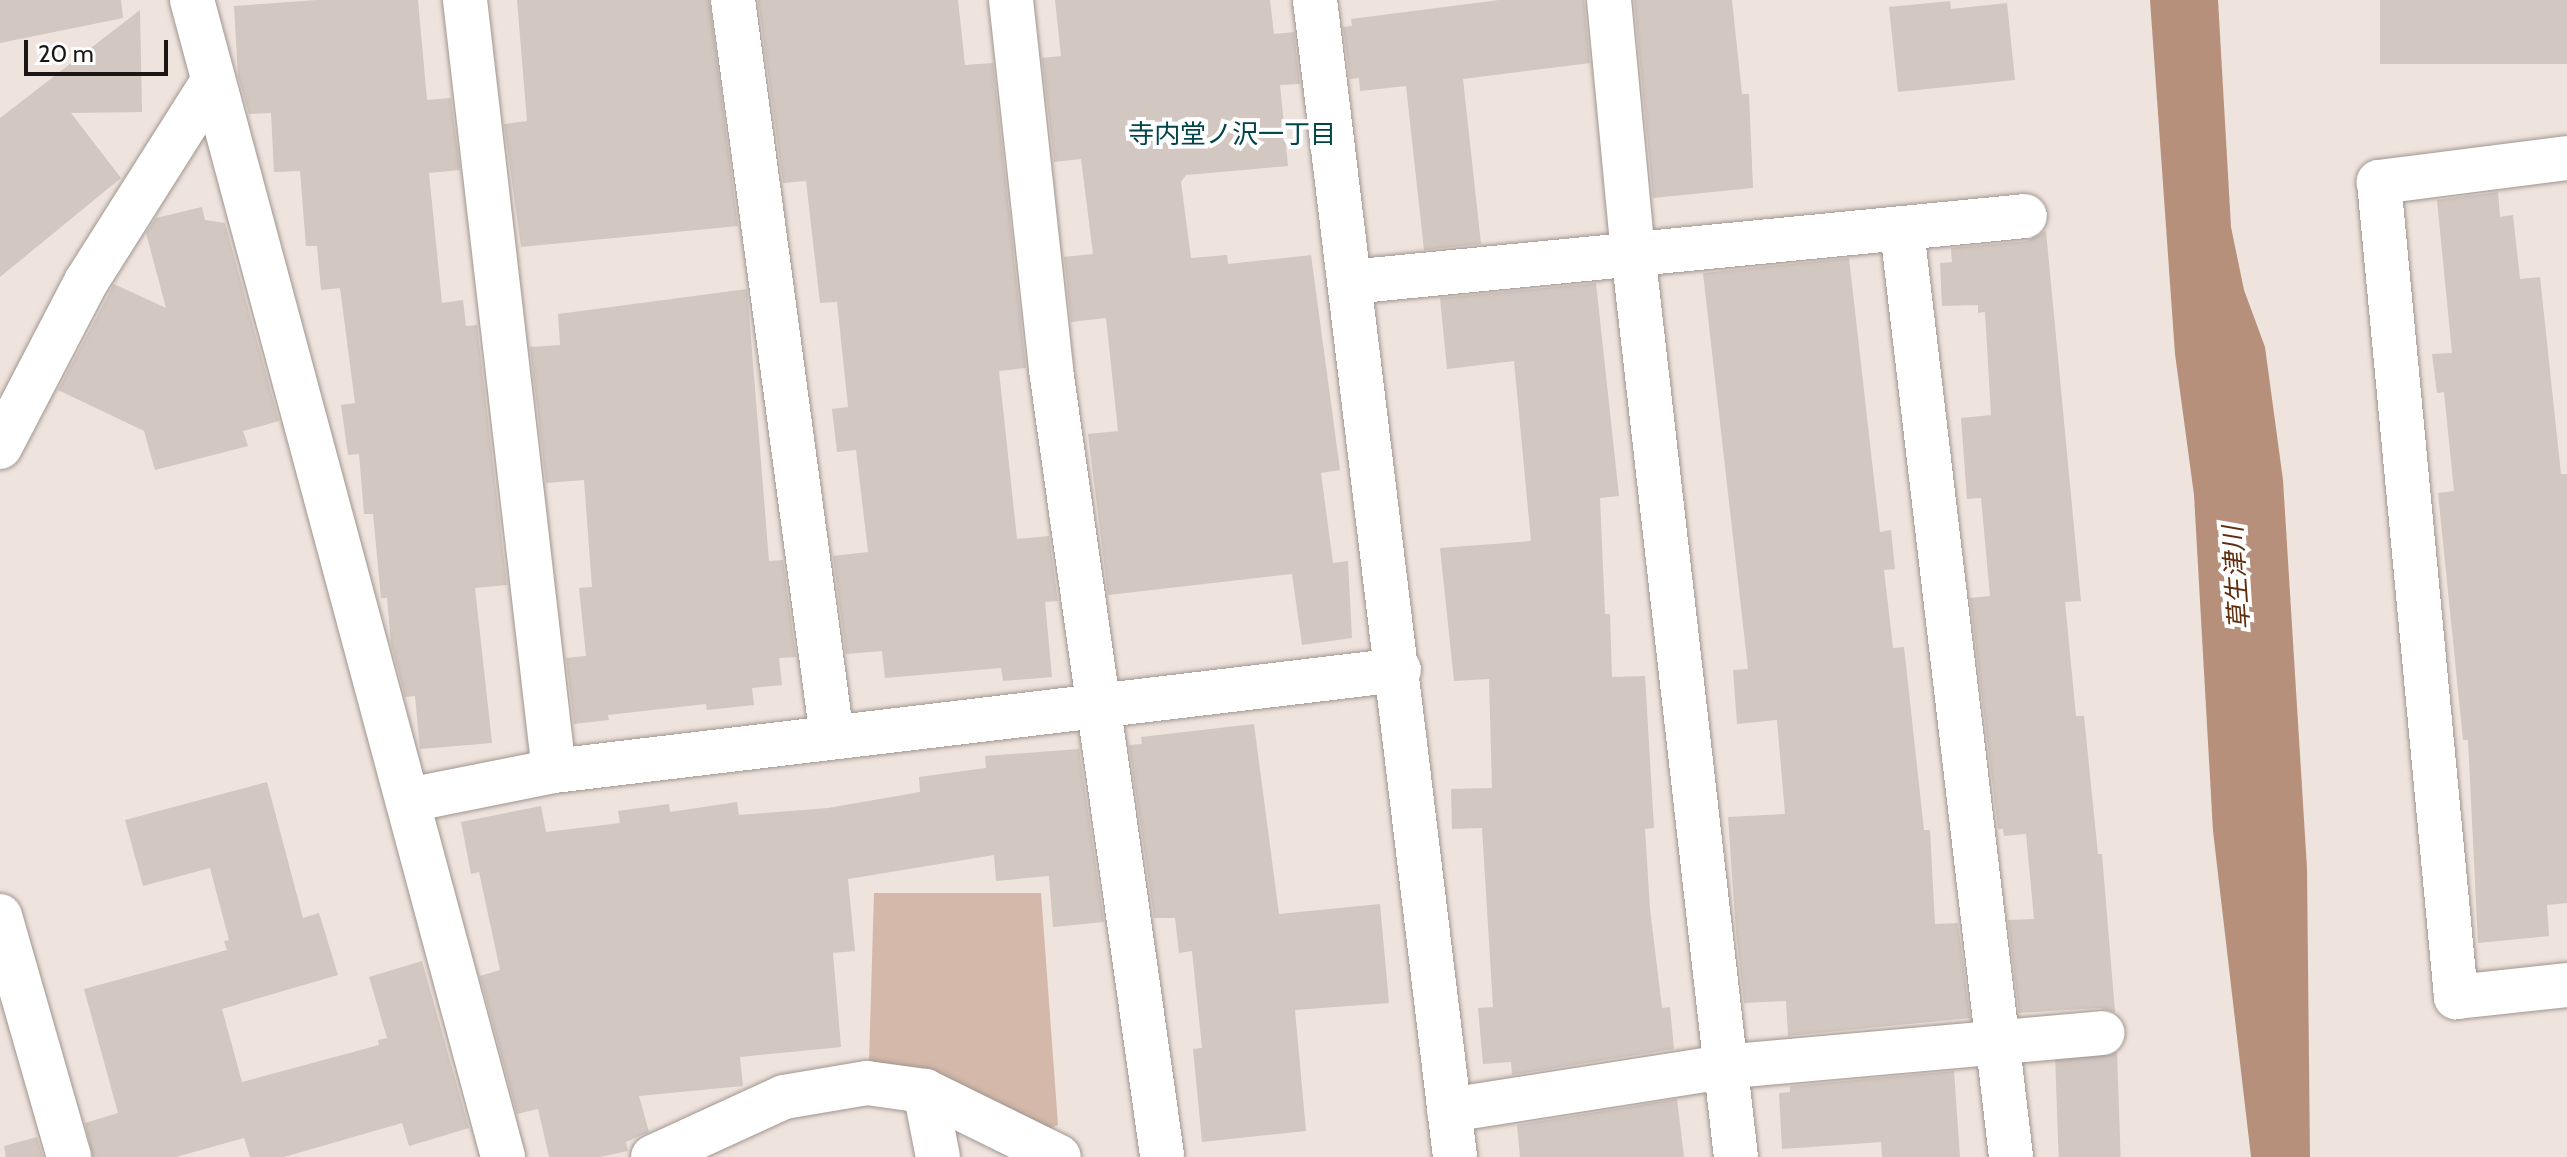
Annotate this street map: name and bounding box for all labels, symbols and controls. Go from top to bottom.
scale bar [28,24,172,74]
text: 20 m [38,39,94,68]
district label: 寺内堂ノ沢一丁目 [1128,119,1336,151]
water label: 草生津川 [2218,525,2256,631]

